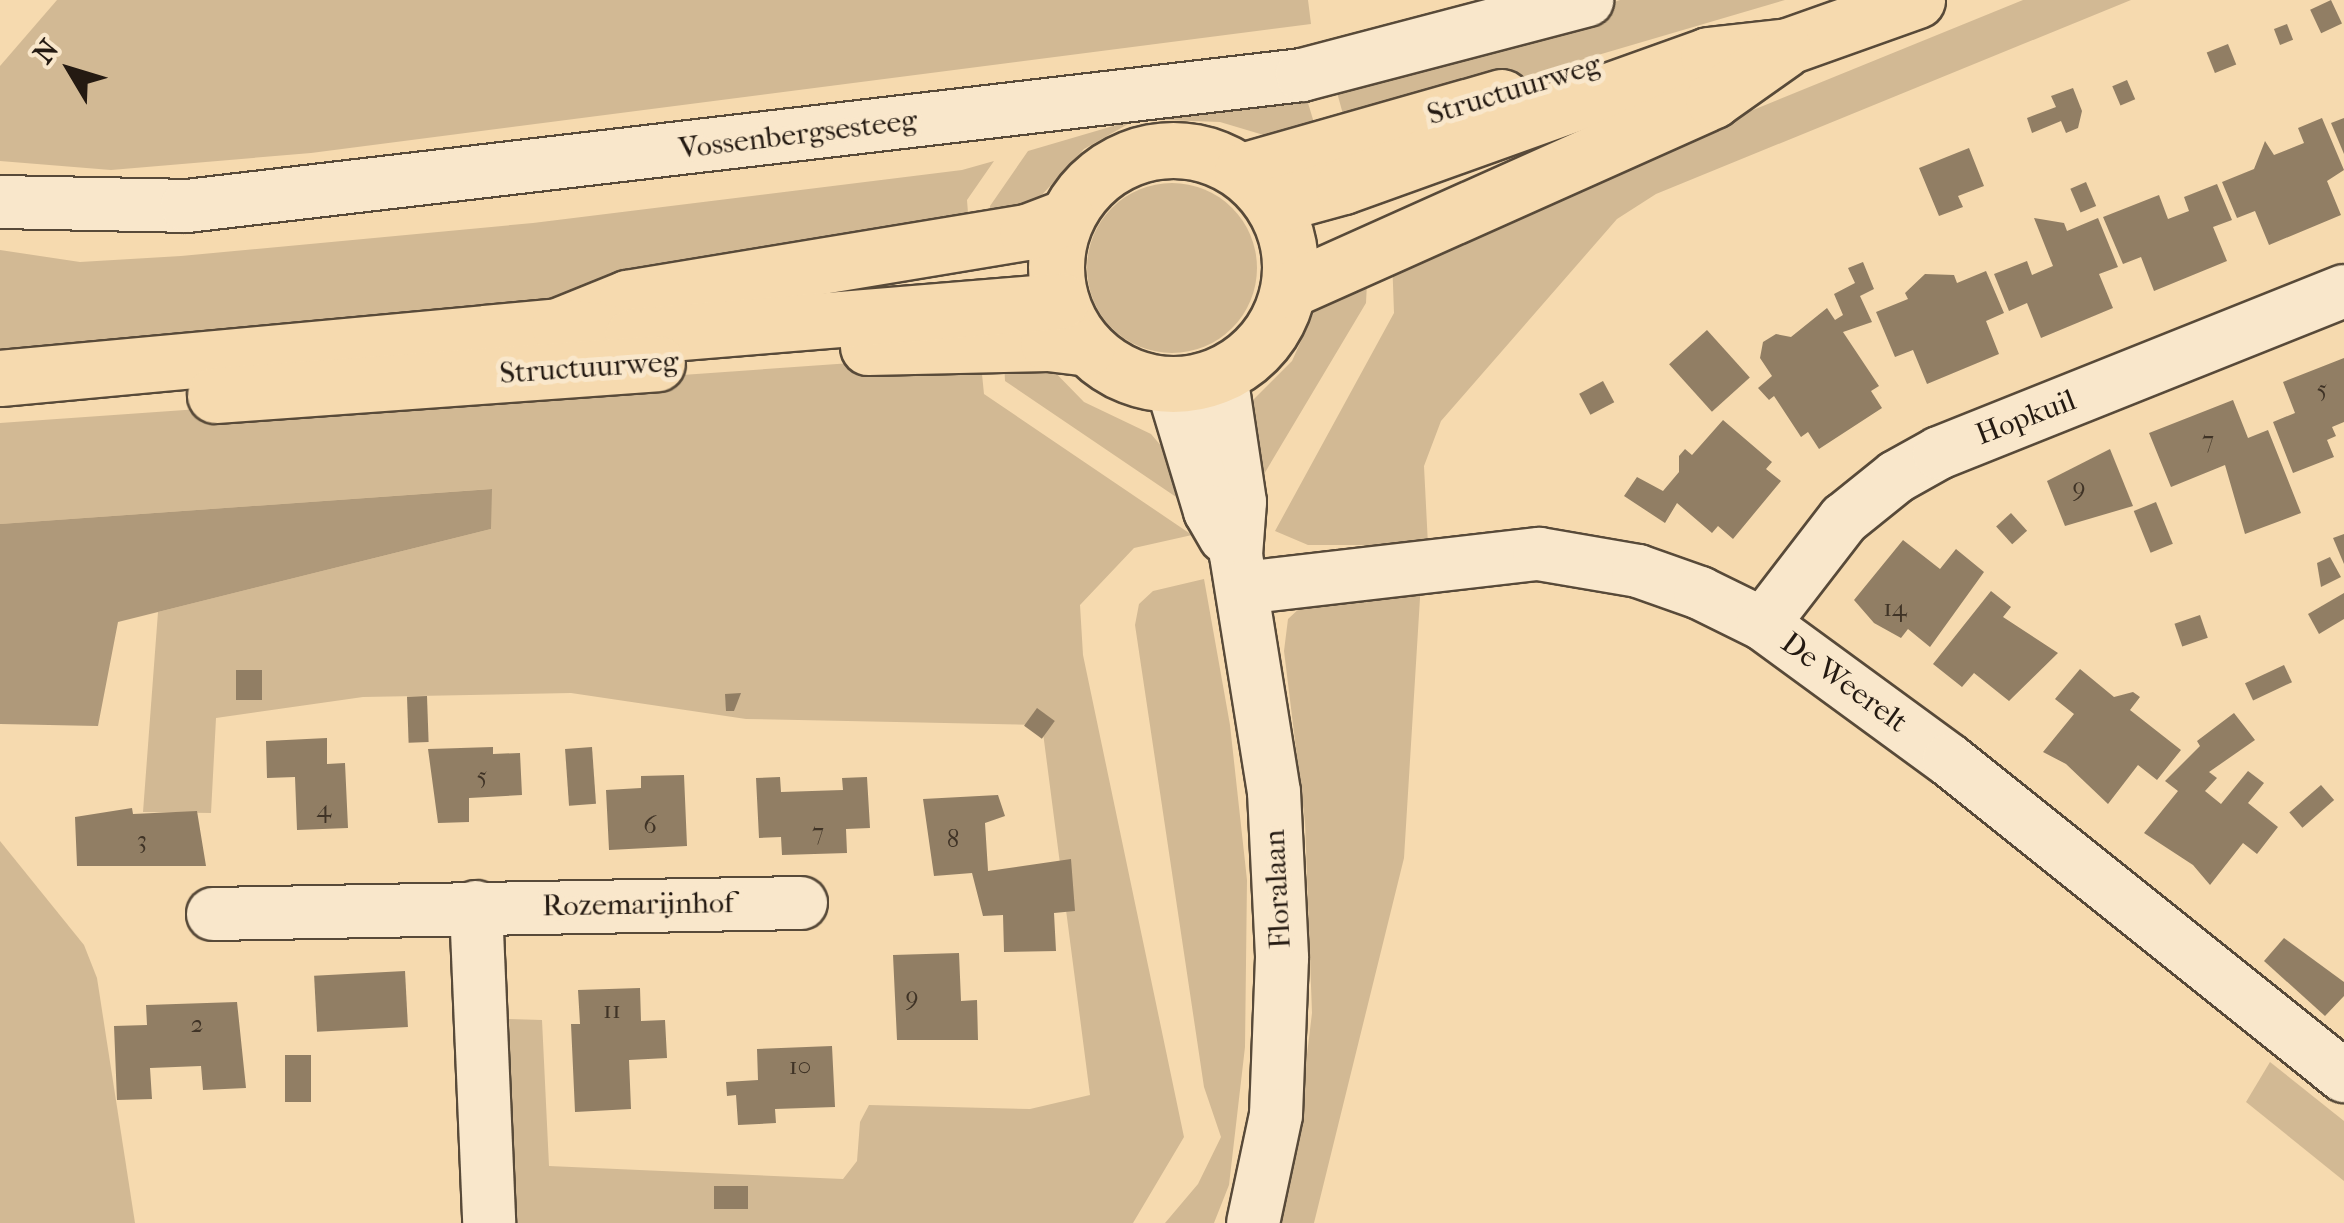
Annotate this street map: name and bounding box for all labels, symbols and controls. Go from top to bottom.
north arrow [20,20,120,120]
text: N [26,33,66,70]
street label: Structuurweg [1423,47,1605,133]
street label: Vossenbergsesteeg [677,103,919,167]
street label: Structuurweg [498,344,680,392]
house number: 5 [2317,374,2327,404]
street label: Hopkuil [1971,383,2081,453]
house number: 7 [2202,425,2214,455]
house number: 9 [2072,473,2086,503]
house number: 14 [1883,593,1907,623]
street label: De Weerelt [1774,625,1914,741]
house number: 5 [477,761,487,791]
house number: 4 [317,794,331,824]
house number: 6 [643,810,657,840]
house number: 7 [812,817,824,847]
house number: 8 [947,824,959,854]
house number: 3 [137,825,147,855]
street label: Floralaan [1257,828,1299,950]
street label: Rozemarijnhof [542,885,734,925]
house number: 9 [905,982,919,1012]
house number: 11 [603,995,621,1025]
house number: 2 [191,1009,203,1039]
house number: 10 [789,1051,811,1081]

